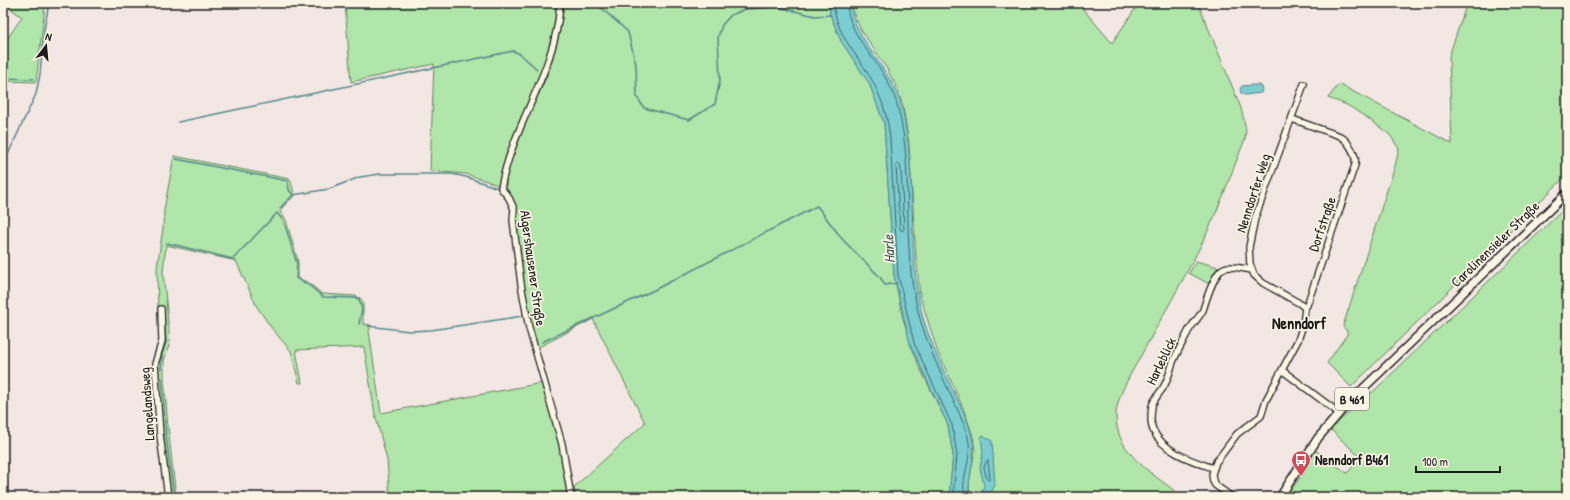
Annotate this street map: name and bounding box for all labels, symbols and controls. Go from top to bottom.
north arrow [26,26,66,66]
text: N [44,29,54,44]
street label: Nenndorfer Weg [1231,151,1275,235]
street label: Dorfstraße [1303,194,1341,254]
street label: Carolinensieler Straße [1446,196,1544,292]
street label: Algershausener Straße [515,209,551,328]
water label: Harle [877,233,900,264]
district label: Nenndorf [1272,312,1326,334]
street label: Harleblick [1141,334,1180,388]
street label: Langelandsweg [134,367,160,441]
road number: B 461 [1335,388,1369,410]
scale bar [1416,448,1500,474]
bus stop icon: Nenndorf B461 [1290,449,1312,477]
place label: Nenndorf B461 [1315,450,1388,469]
text: 100 m [1422,453,1448,470]

